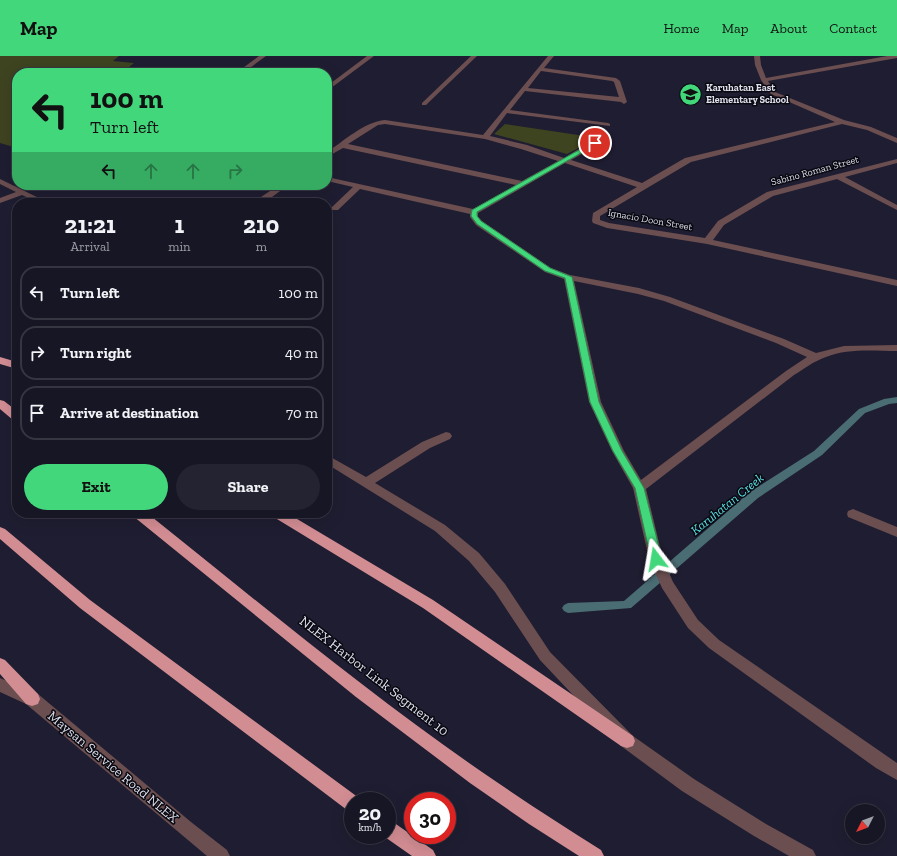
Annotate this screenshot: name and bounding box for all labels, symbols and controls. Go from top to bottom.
text: Map [20,17,57,40]
text: Home [664,20,700,37]
text: Map [722,20,748,37]
text: About [770,20,807,37]
text: Contact [829,20,877,37]
school or university icon: Karuhatan East Elementary School [678,81,704,107]
text: 100 m [90,82,163,115]
place label: Karuhatan East Elementary School [706,82,789,106]
icon: left [24,84,76,136]
text: Turn left [90,116,159,138]
pin [578,126,612,160]
icon: arrive [584,132,606,154]
street label: Sabino Roman Street [770,153,861,188]
icon: left [98,160,120,182]
icon: ahead [140,160,162,182]
icon: ahead [182,160,204,182]
icon: right [224,160,246,182]
street label: Ignacio Doon Street [607,207,693,233]
text: 21:21 [65,210,116,239]
text: 1 [174,210,184,239]
text: 210 [243,210,279,239]
text: Arrival [71,239,110,254]
text: min [168,239,191,254]
text: m [256,239,267,254]
icon: left [26,282,48,304]
text: Turn left [60,284,120,302]
text: 100 m [279,284,318,302]
icon: right [26,342,48,364]
text: Turn right [60,344,131,362]
text: 40 m [285,344,318,362]
icon: arrive [26,402,48,424]
text: Arrive at destination [60,404,199,422]
text: 70 m [286,404,318,422]
button: Exit [24,464,168,510]
button: Share [176,464,320,510]
water label: Karuhatan Creek [688,470,767,538]
position arrow [635,538,677,580]
street label: NLEX Harbor Link Segment 10 [296,612,452,740]
street label: Maysan Service Road NLEX [44,707,182,827]
speed limit sign: 30 [404,792,456,844]
text: 20 [359,801,381,825]
north arrow [845,804,885,844]
map controls [845,804,885,844]
text: km/h [359,822,381,834]

